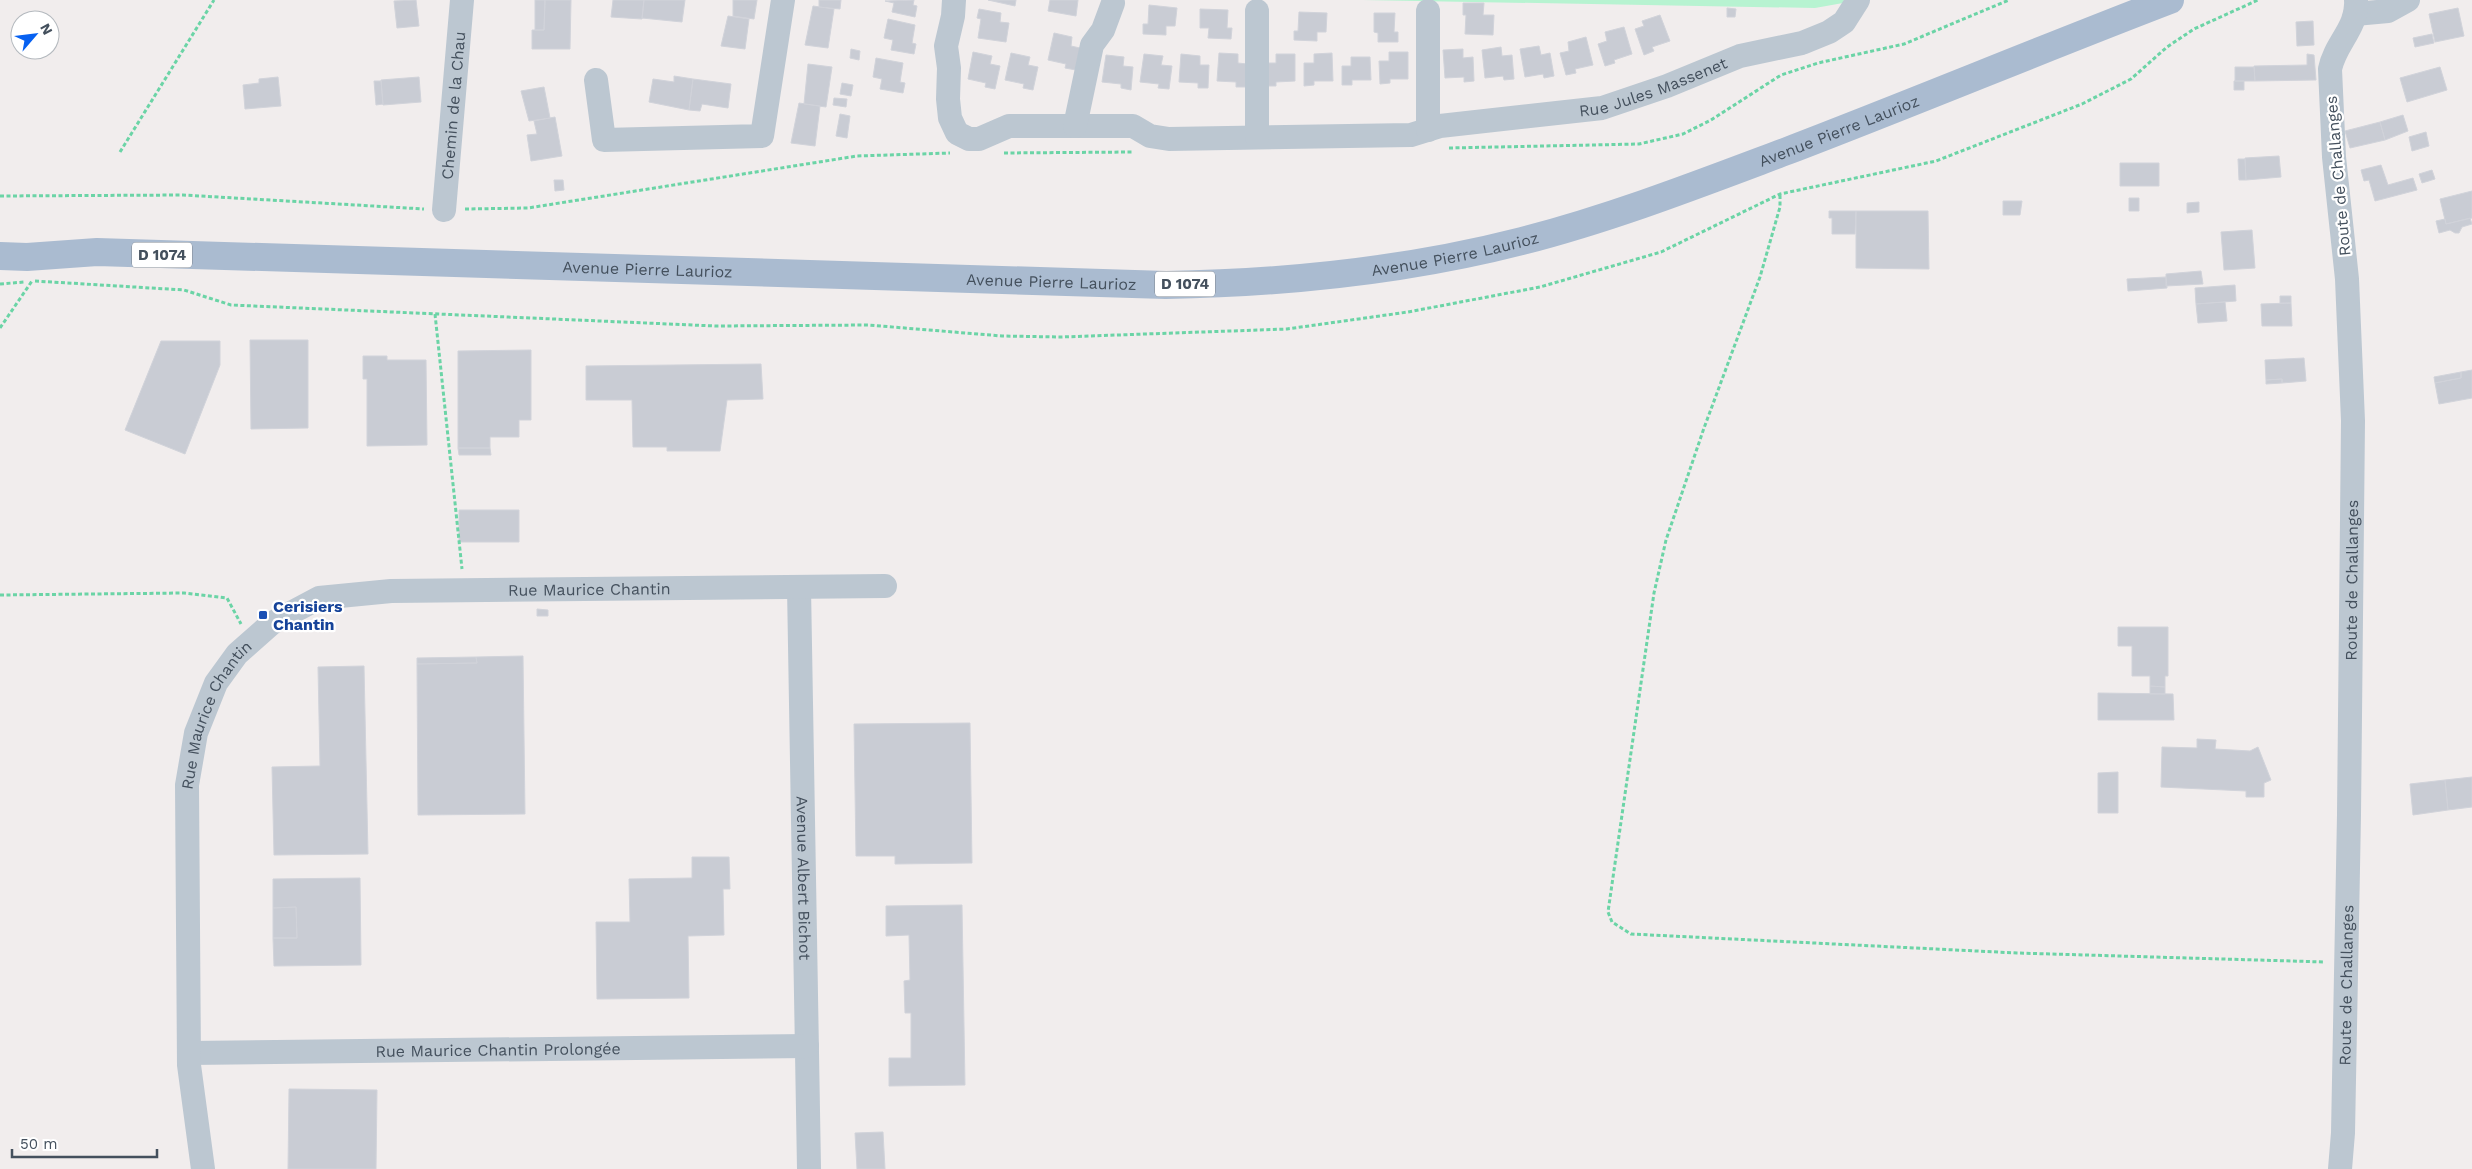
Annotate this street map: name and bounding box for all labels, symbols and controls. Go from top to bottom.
north arrow [10,10,60,60]
text: N [37,21,56,37]
street label: Chemin de la Chau [437,31,469,180]
street label: Rue Jules Massenet [1578,53,1730,120]
street label: Avenue Pierre Laurioz [1756,91,1922,170]
street label: Route de Challanges [2322,95,2354,257]
street label: Avenue Pierre Laurioz [1370,228,1541,280]
road number: D 1074 [132,242,192,268]
street label: Avenue Pierre Laurioz [562,257,733,281]
street label: Avenue Pierre Laurioz [966,269,1137,294]
road number: D 1074 [1155,272,1215,296]
street label: Route de Challanges [2341,500,2362,661]
street label: Rue Maurice Chantin [508,579,671,599]
place label: Cerisiers Chantin [273,597,343,634]
marker: Cerisiers Chantin [257,609,269,621]
street label: Rue Maurice Chantin [177,636,255,791]
street label: Avenue Albert Bichot [793,796,815,961]
street label: Route de Challanges [2335,905,2357,1066]
street label: Rue Maurice Chantin Prolongée [375,1039,621,1060]
scale bar [12,1126,158,1158]
text: 50 m [20,1135,57,1153]

